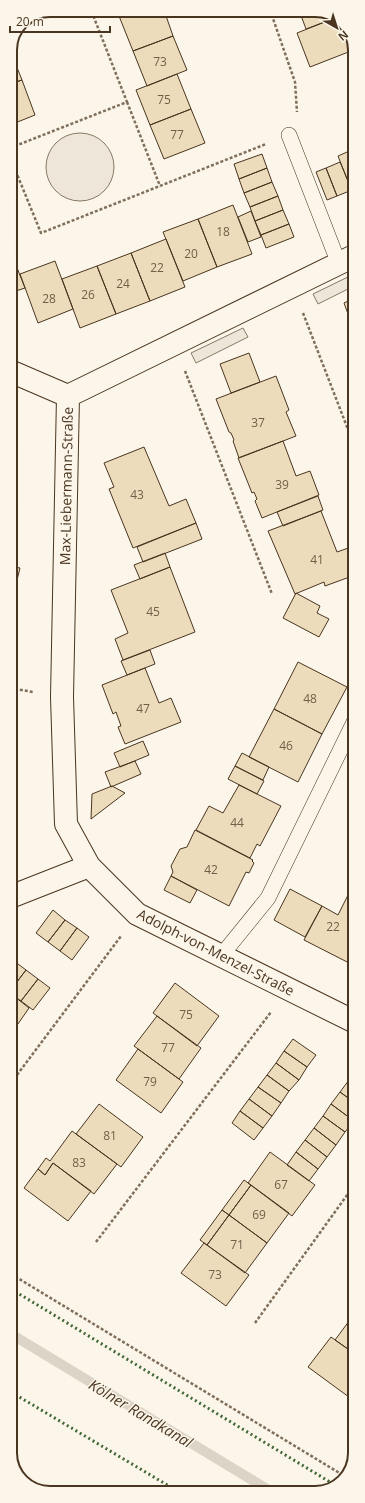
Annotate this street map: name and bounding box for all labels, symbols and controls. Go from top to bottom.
scale bar [10,8,110,34]
north arrow [317,8,357,48]
text: 20 m [16,13,44,30]
text: N [335,28,352,45]
house number: 73 [153,53,167,70]
house number: 75 [157,91,171,108]
house number: 77 [170,126,184,143]
house number: 18 [216,223,230,240]
house number: 20 [184,245,198,262]
house number: 22 [150,259,164,276]
house number: 24 [116,275,130,292]
house number: 26 [81,286,95,303]
house number: 28 [42,290,56,307]
street label: Max-Liebermann-Straße [55,407,77,565]
house number: 37 [251,414,265,431]
house number: 39 [275,476,289,493]
house number: 43 [130,486,144,503]
house number: 41 [310,551,324,568]
house number: 45 [146,603,160,620]
house number: 48 [303,690,317,707]
house number: 47 [136,700,150,717]
house number: 46 [279,737,293,754]
house number: 44 [230,814,244,831]
house number: 42 [204,861,218,878]
street label: Adolph-von-Menzel-Straße [134,904,298,1000]
house number: 22 [326,918,340,935]
house number: 75 [179,1006,193,1023]
house number: 77 [161,1039,175,1056]
house number: 79 [143,1073,157,1090]
house number: 81 [103,1127,117,1144]
house number: 83 [72,1154,86,1171]
house number: 67 [274,1176,288,1193]
house number: 69 [252,1206,266,1223]
house number: 71 [230,1236,244,1253]
house number: 73 [208,1266,222,1283]
water label: Kölner Randkanal [85,1374,198,1452]

